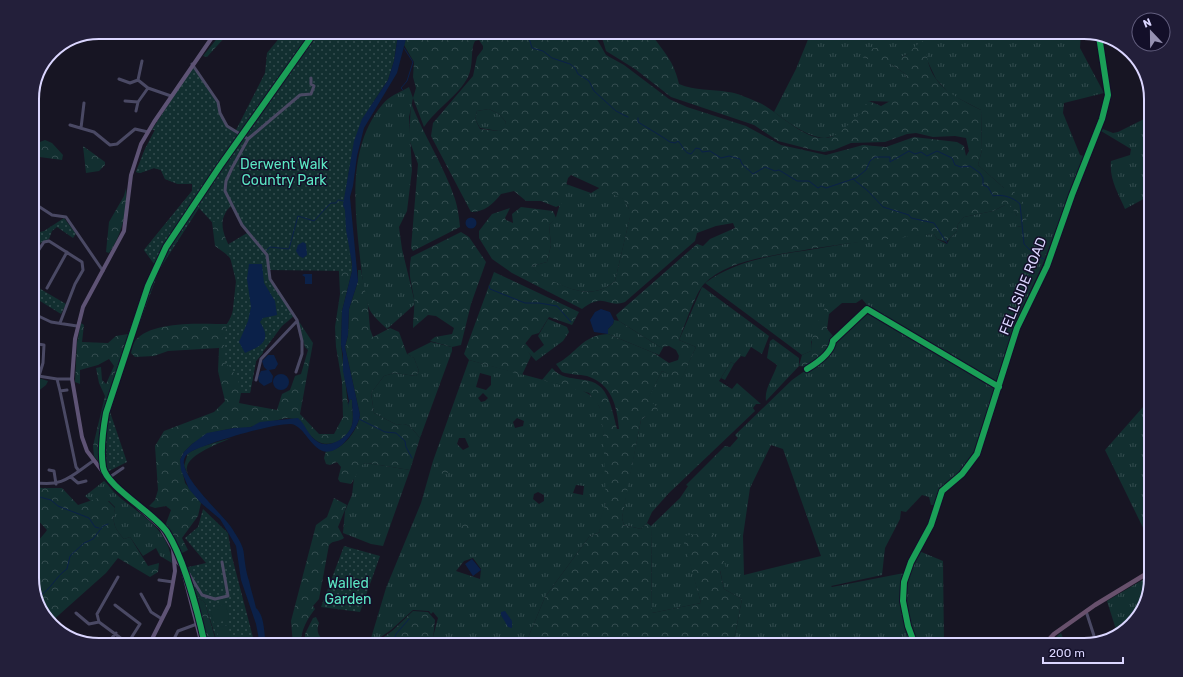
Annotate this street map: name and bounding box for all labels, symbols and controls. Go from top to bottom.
north arrow [1131,12,1171,52]
text: N [1141,16,1154,31]
park label: Derwent Walk Country Park [240,156,329,189]
street label: FELLSIDE ROAD [996,235,1050,337]
park label: Walled Garden [324,575,372,608]
scale bar [1043,639,1123,665]
text: 200 m [1049,646,1085,660]

